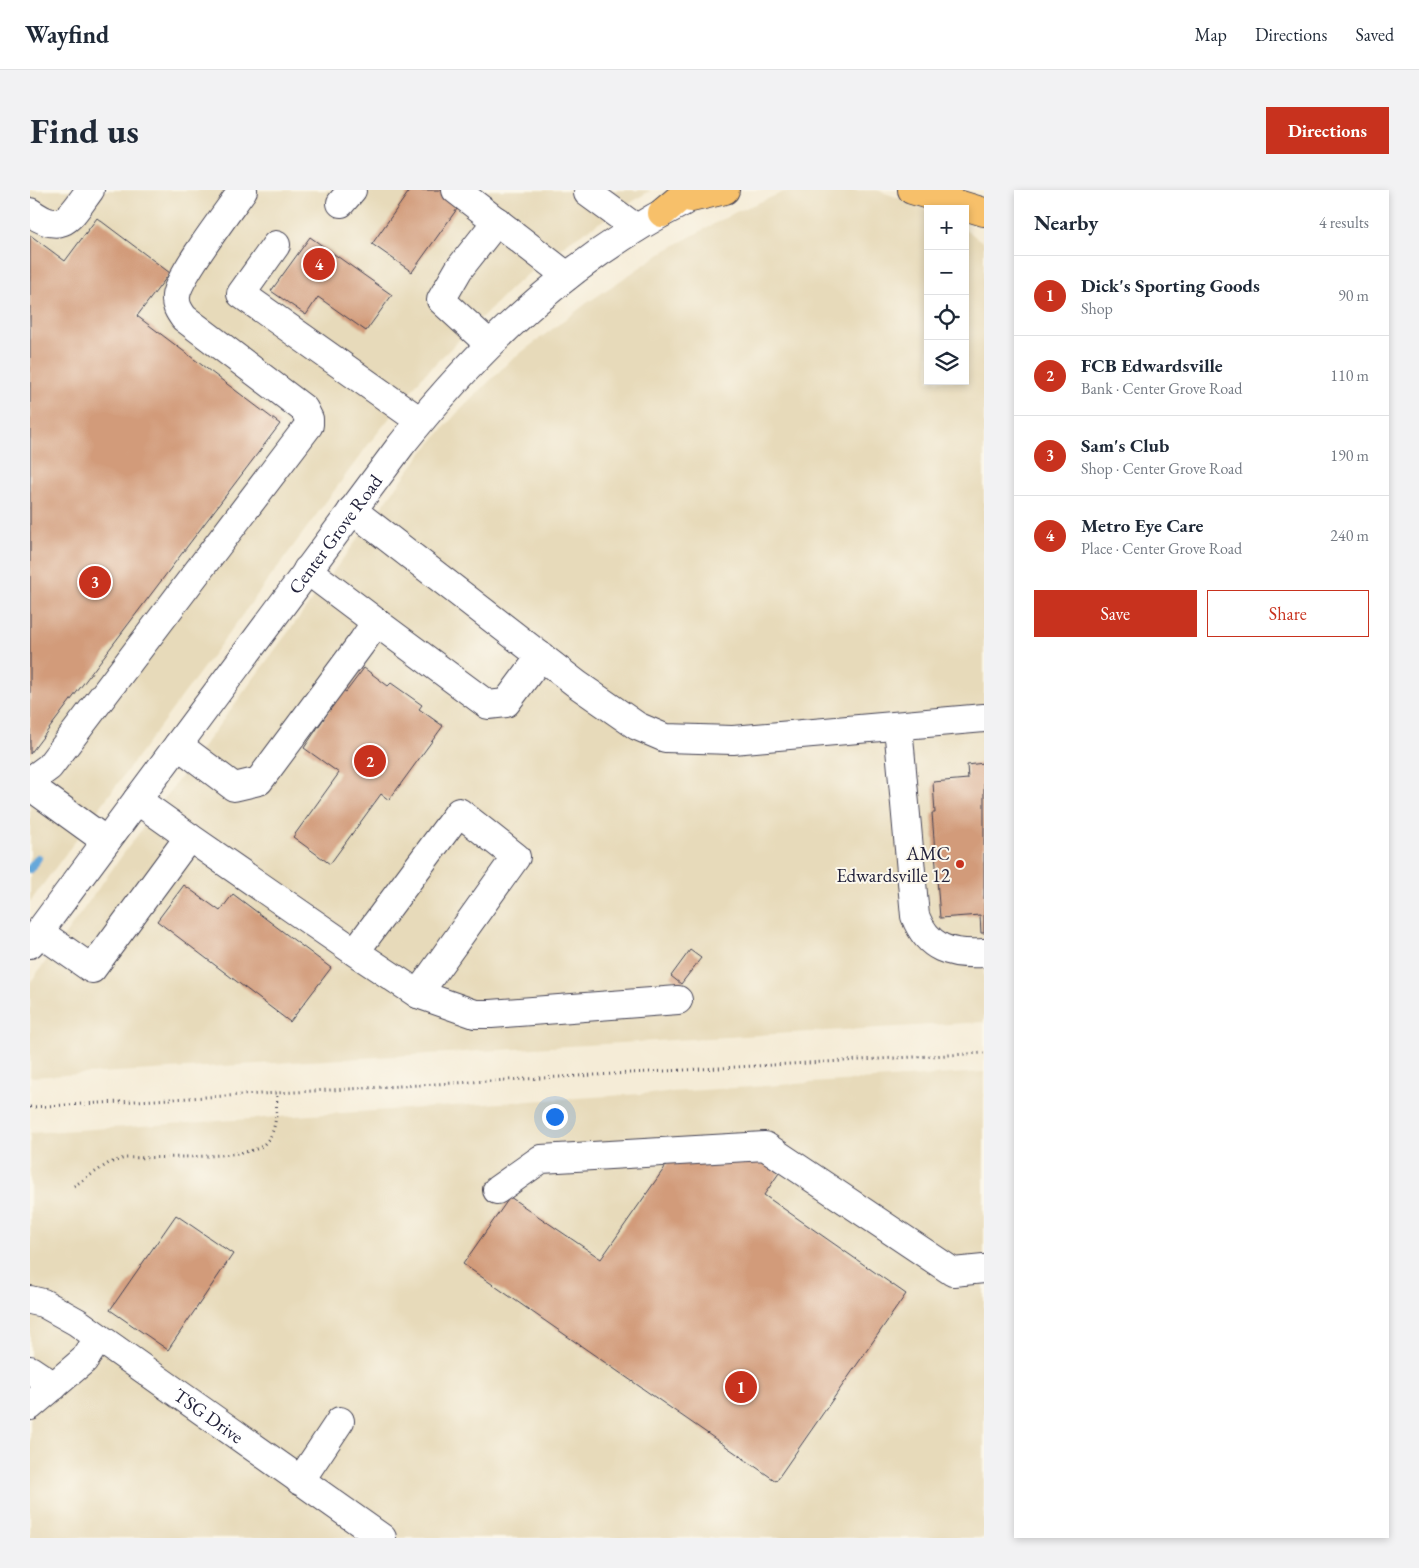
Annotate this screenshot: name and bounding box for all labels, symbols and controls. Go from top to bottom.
text: Wayfind [25,19,109,50]
text: Map [1195,23,1227,46]
text: Directions [1255,23,1327,46]
text: Saved [1355,23,1394,46]
button: Directions [1266,107,1389,154]
text: Find us [30,108,139,153]
map controls [924,205,969,385]
button: + [924,205,969,250]
text: Nearby [1034,209,1098,236]
text: 4 results [1319,212,1369,233]
pin: 4 [303,245,335,283]
button: − [924,250,969,295]
text: Dick's Sporting Goods [1081,273,1260,298]
text: 1 [1046,285,1054,306]
text: 90 m [1338,285,1369,306]
button: locate [924,295,969,340]
text: Shop [1081,298,1113,319]
button: layers [924,340,969,385]
text: FCB Edwardsville [1081,353,1223,378]
text: 2 [1046,365,1054,386]
text: 110 m [1330,365,1369,386]
text: Bank · Center Grove Road [1081,378,1242,399]
text: Sam's Club [1081,433,1169,458]
text: 3 [1046,445,1054,466]
text: 190 m [1330,445,1369,466]
text: Shop · Center Grove Road [1081,458,1243,479]
street label: Center Grove Road [282,469,388,599]
text: Metro Eye Care [1081,513,1204,538]
text: 4 [1046,525,1054,546]
text: 240 m [1330,525,1369,546]
text: Place · Center Grove Road [1081,538,1242,559]
pin: 3 [79,563,111,601]
button: Save [1034,590,1197,637]
button: Share [1207,590,1369,637]
pin: 2 [354,742,386,780]
place label: AMC Edwardsville 12 [836,841,950,888]
marker: AMC Edwardsville 12 [954,858,966,870]
your location [542,1104,568,1130]
pin: 1 [725,1368,757,1406]
street label: TSG Drive [169,1382,249,1449]

